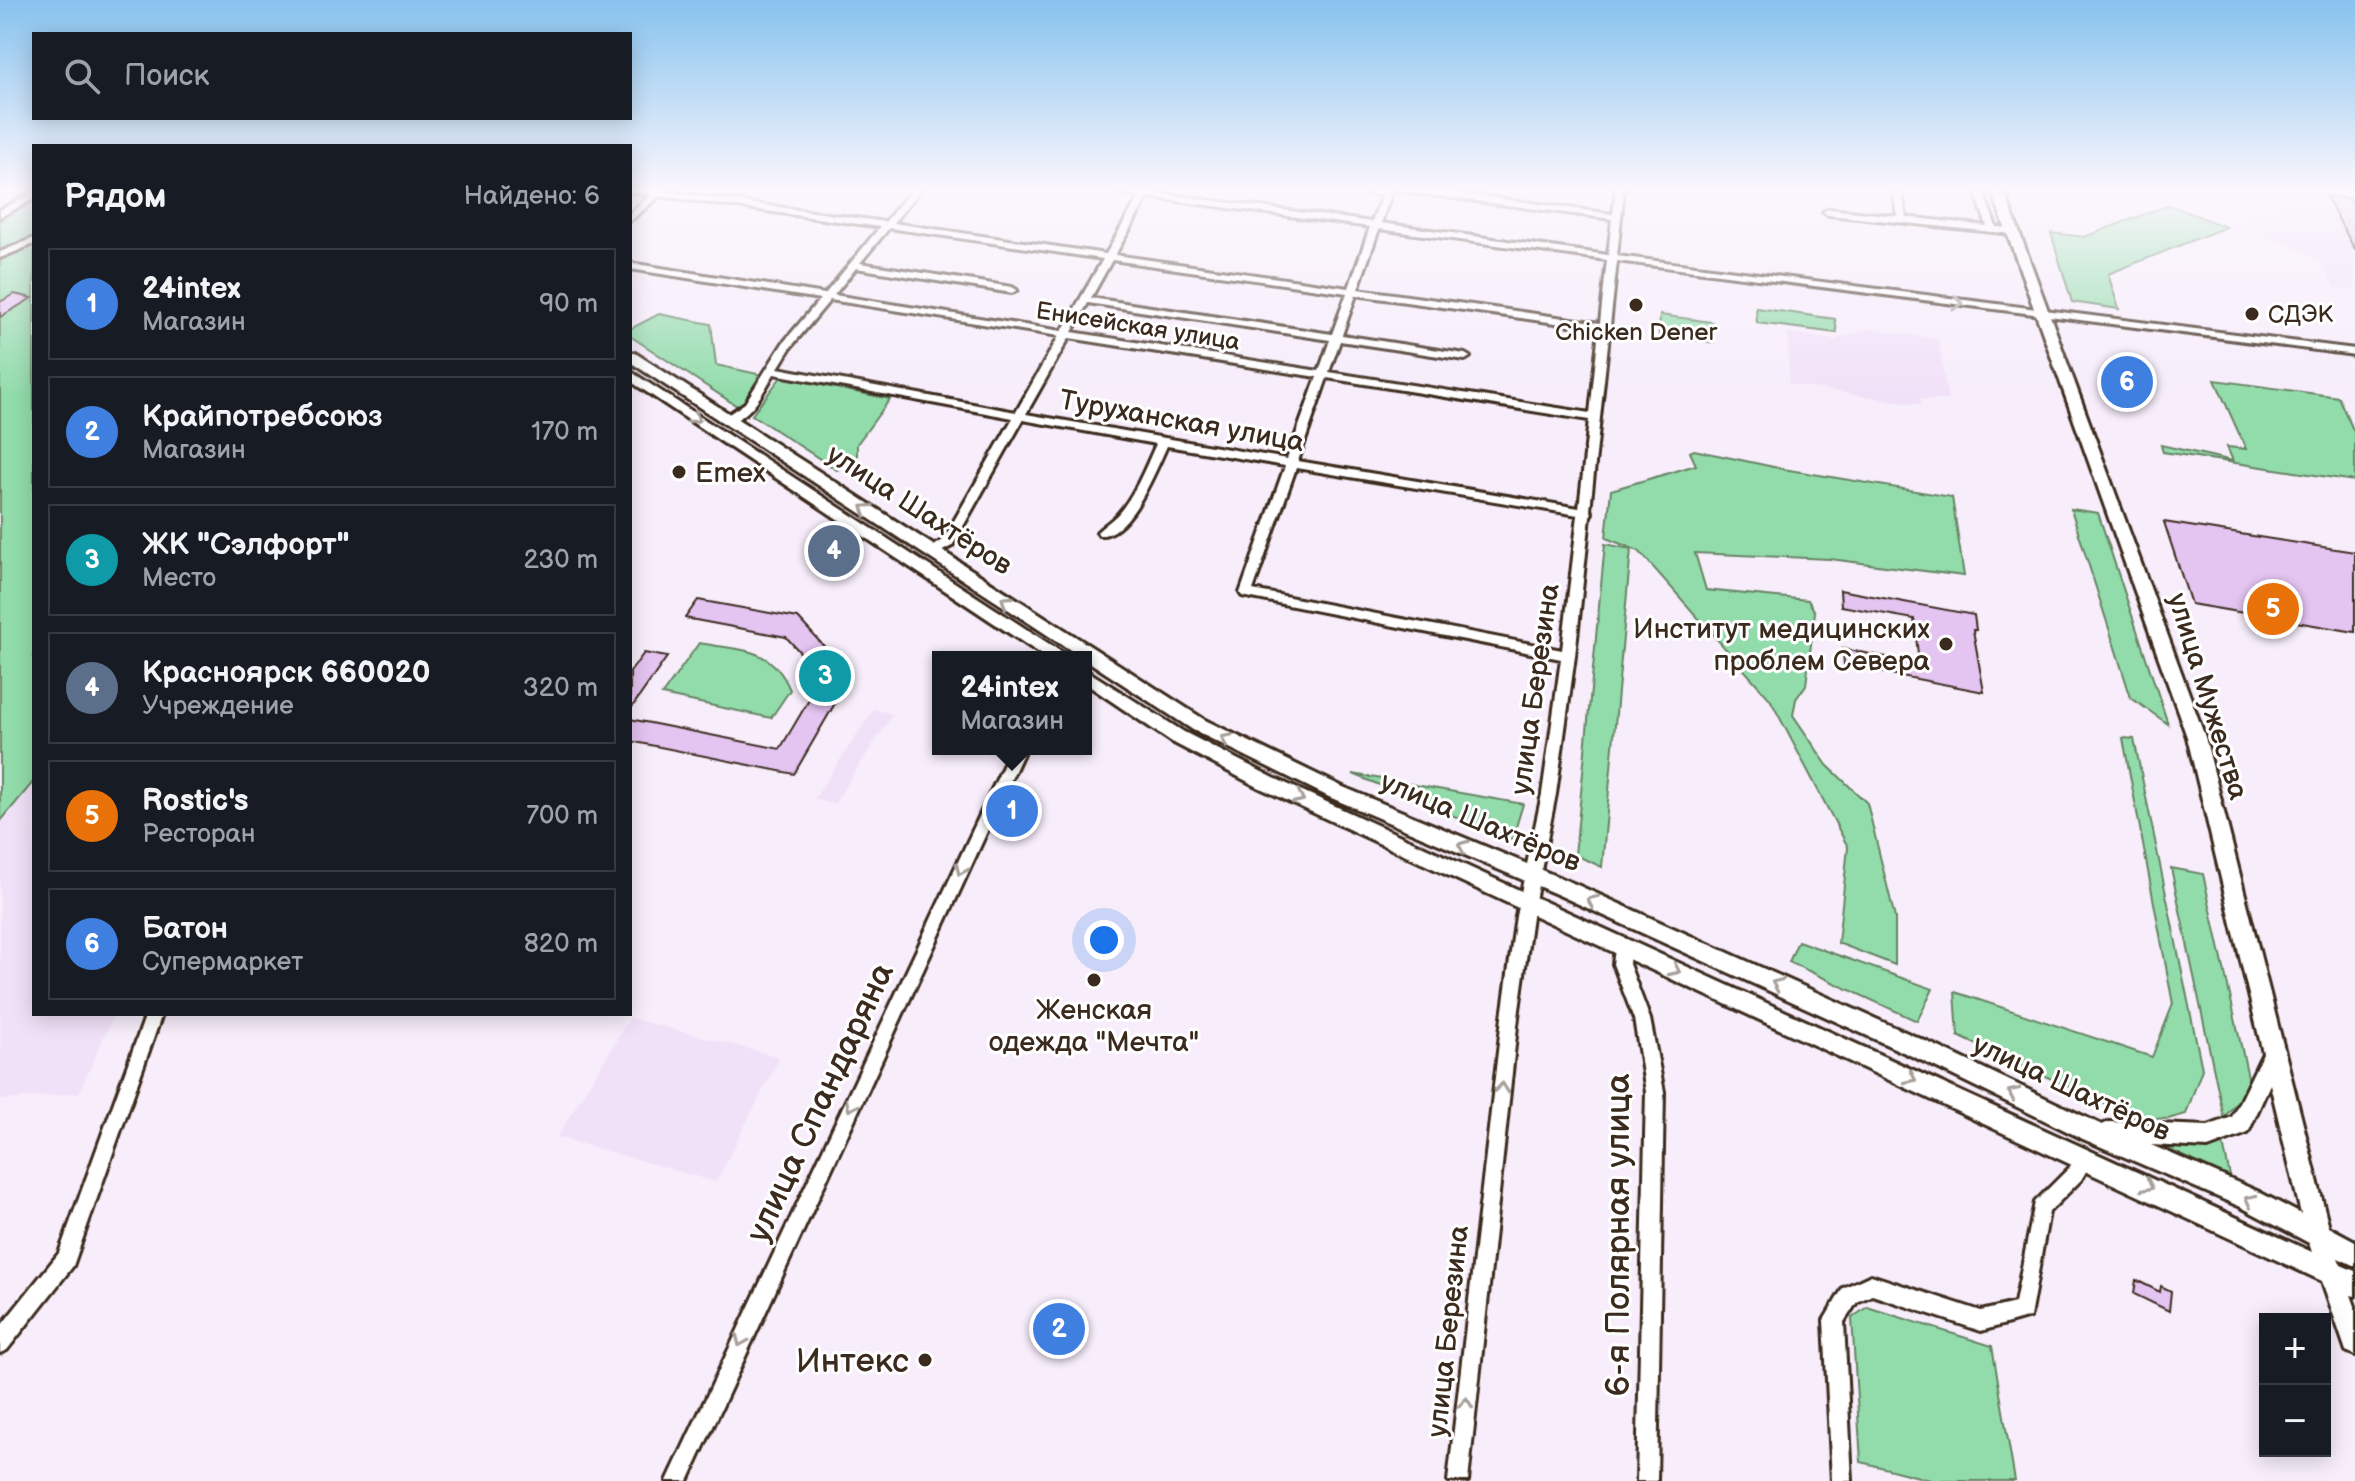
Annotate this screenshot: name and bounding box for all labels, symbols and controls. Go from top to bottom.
search box [32,32,632,120]
icon: search [60,54,104,98]
text: Поиск [124,58,210,94]
text: Рядом [64,176,166,217]
text: Найдено: 6 [464,181,600,212]
text: 24intex [142,271,240,307]
text: 1 [87,289,97,320]
text: 90 m [539,289,598,320]
one-way arrow [1951,294,1965,311]
street label: Енисейская улица [1034,296,1242,357]
marker: Chicken Dener [1627,296,1645,314]
place label: СДЭК [2268,300,2334,329]
marker: СДЭК [2243,305,2261,323]
text: Магазин [142,307,246,338]
place label: Chicken Dener [1555,318,1717,347]
pin: 6 [2101,352,2153,412]
street label: Туруханская улица [1057,384,1307,459]
text: Крайпотребсоюз [142,399,382,435]
one-way arrow [687,408,701,423]
text: 2 [84,417,100,448]
text: 170 m [531,417,598,448]
text: Магазин [142,435,246,466]
street label: улица Шахтёров [820,438,1018,583]
place label: Emex [695,457,766,490]
marker: Emex [670,463,688,481]
one-way arrow [860,503,875,518]
pin: 4 [808,521,860,581]
text: ЖК "Сэлфорт" [142,527,350,563]
text: 3 [84,545,100,576]
text: 230 m [523,545,598,576]
text: Место [142,563,216,594]
pin: 5 [2247,579,2299,639]
street label: улица Березина [1504,581,1567,797]
street label: улица Мужества [2160,589,2255,804]
one-way arrow [1000,596,1014,611]
place label: Институт медицинских проблем Севера [1633,613,1930,678]
marker: Институт медицинских проблем Севера [1937,635,1955,653]
pin: 3 [799,646,851,706]
popup [932,651,1092,755]
text: Красноярск 660020 [142,655,431,691]
text: 24intex [960,670,1058,706]
text: 4 [84,673,100,704]
text: 320 m [523,673,598,704]
text: Учреждение [142,691,294,722]
text: Магазин [960,706,1064,737]
one-way arrow [1219,734,1234,749]
street label: улица Шахтёров [1375,765,1586,880]
pin: 1 [986,781,1038,841]
text: Rostic's [142,783,249,819]
one-way arrow [1291,788,1305,804]
text: 5 [84,801,100,832]
text: 700 m [526,801,598,832]
text: Ресторан [142,819,256,850]
one-way arrow [1457,840,1471,856]
one-way arrow [954,862,970,876]
one-way arrow [1586,895,1601,911]
text: Батон [142,911,228,947]
your location [1084,920,1124,960]
text: 6 [84,929,100,960]
text: 820 m [524,929,598,960]
text: Супермаркет [142,947,303,978]
street label: улица Спандаряна [738,956,903,1249]
one-way arrow [1666,960,1681,976]
marker: Женская одежда "Мечта" [1085,971,1103,989]
one-way arrow [1771,978,1785,994]
place label: Женская одежда "Мечта" [989,994,1199,1059]
street label: улица Шахтёров [1967,1028,2176,1149]
one-way arrow [1903,1069,1917,1085]
street label: 6-я Полярная улица [1598,1074,1639,1396]
one-way arrow [1494,1081,1511,1094]
one-way arrow [2006,1087,2021,1103]
one-way arrow [845,1097,861,1112]
one-way arrow [2139,1177,2154,1193]
one-way arrow [2243,1194,2258,1210]
street label: улица Березина [1421,1223,1476,1439]
pin: 2 [1033,1299,1085,1359]
map controls [2259,1313,2331,1457]
button: + [2259,1313,2331,1385]
one-way arrow [735,1333,751,1347]
place label: Интекс [796,1341,909,1382]
marker: Интекс [916,1351,934,1369]
button: − [2259,1385,2331,1457]
one-way arrow [1458,1397,1475,1410]

